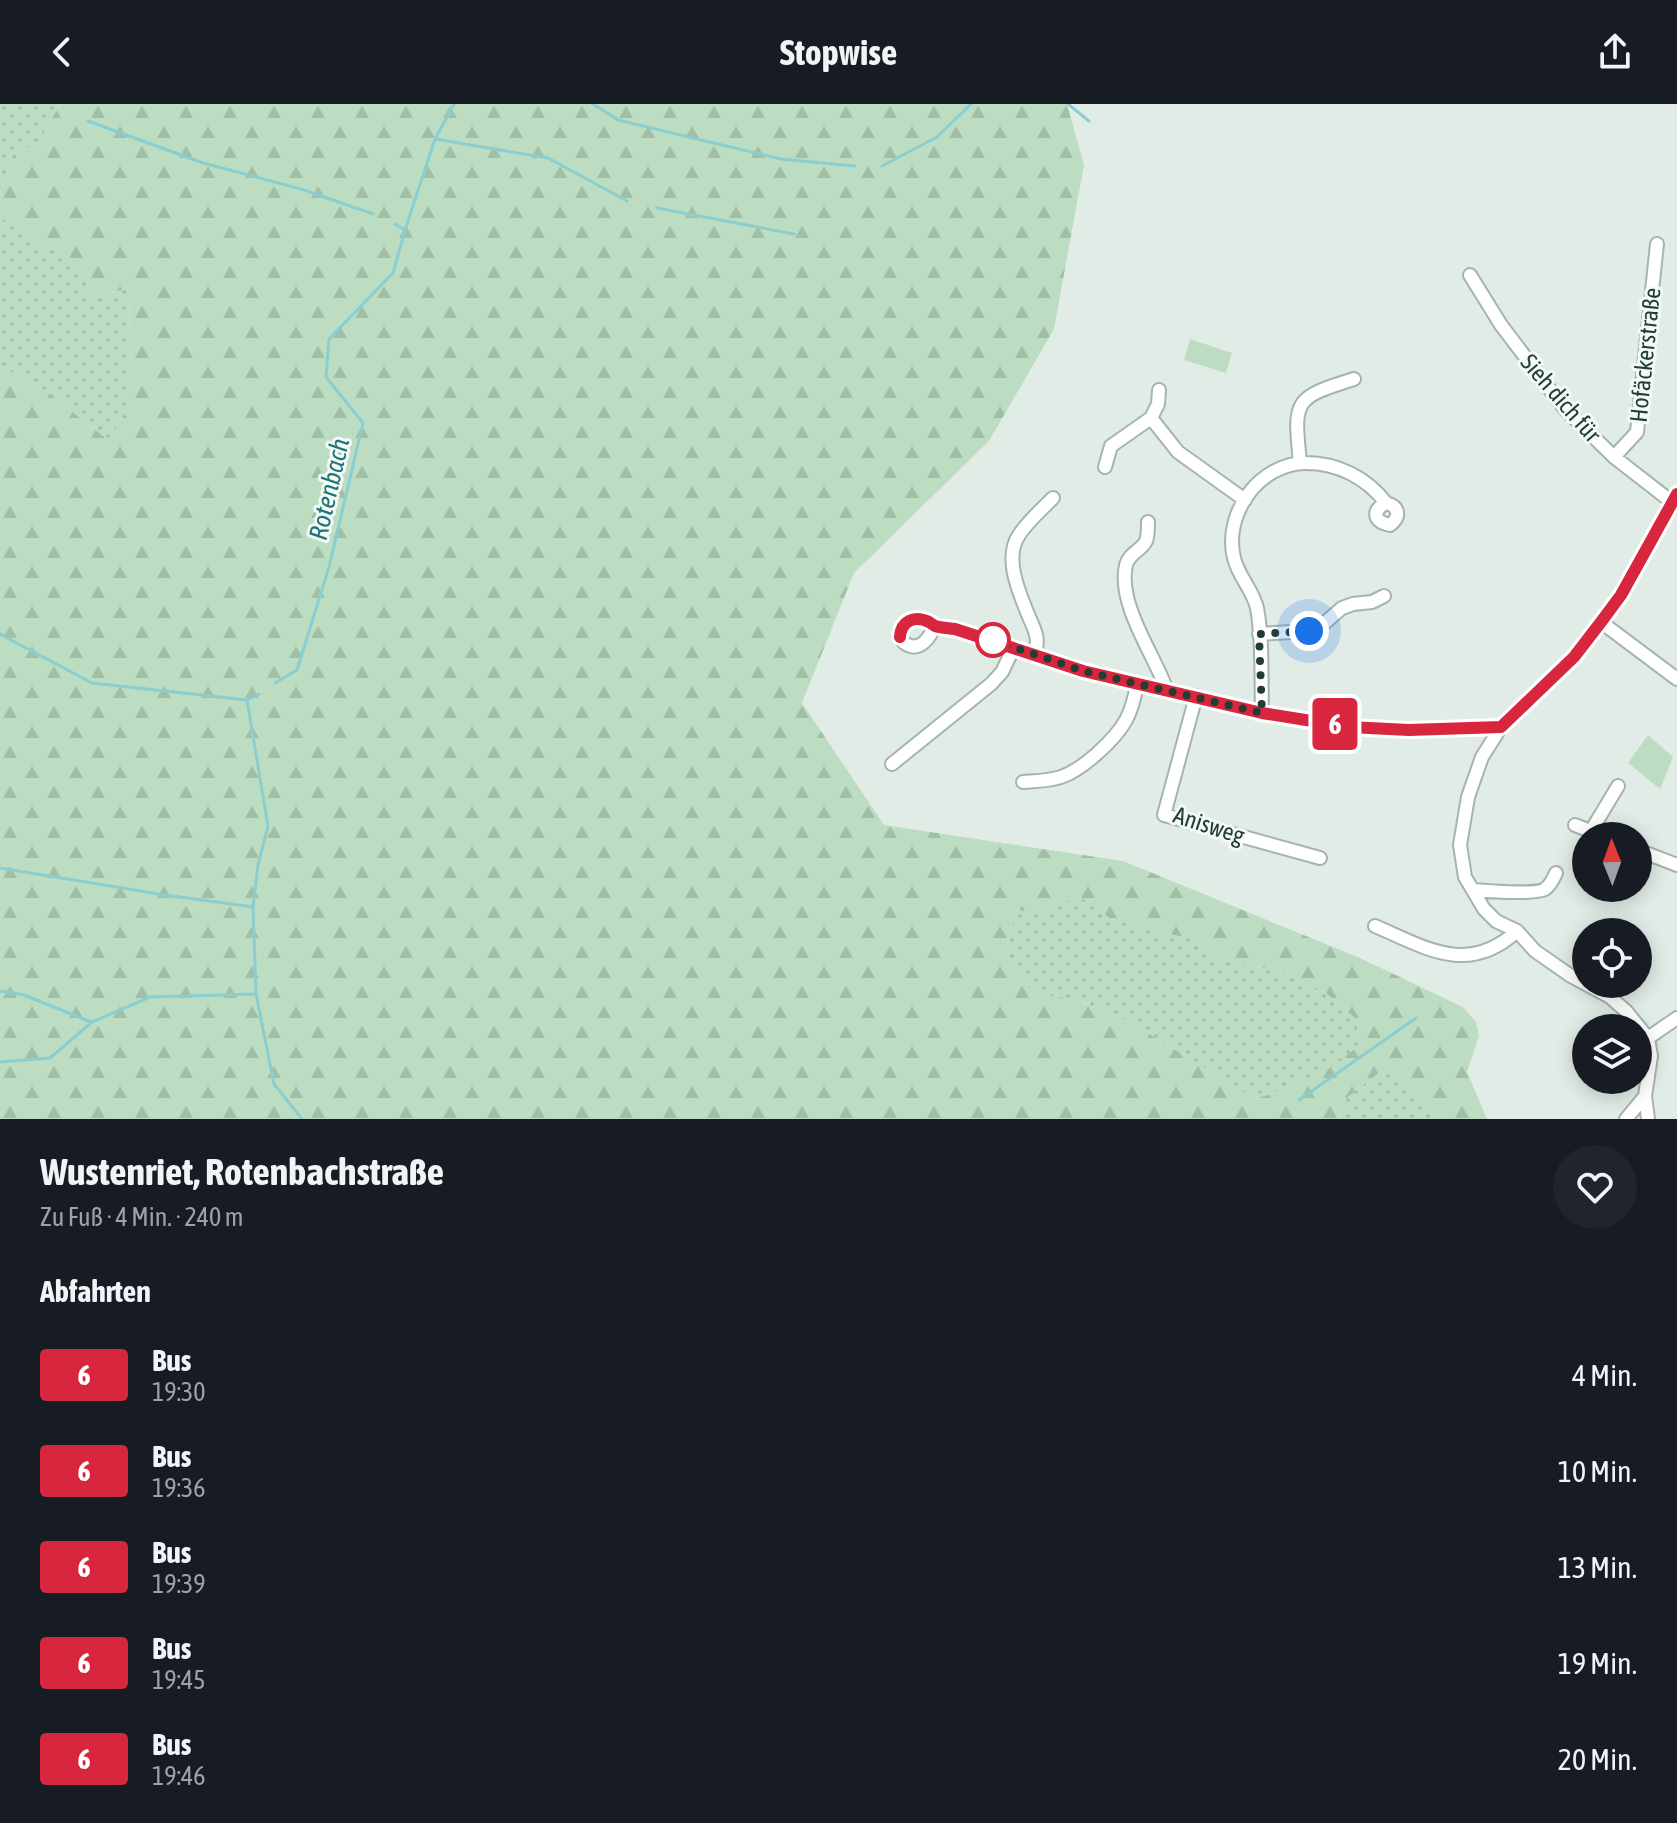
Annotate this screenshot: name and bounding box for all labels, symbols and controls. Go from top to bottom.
icon: back [40,30,84,74]
icon: share [1593,30,1637,74]
text: Stopwise [780,31,897,73]
street label: Hofäckerstraße [1625,286,1665,424]
street label: Sieh dich für [1516,349,1607,448]
water label: Rotenbach [303,435,355,543]
your location [1289,611,1329,651]
unlabelled marker [976,623,1010,657]
line badge: 6 [1309,698,1361,750]
text: 6 [1328,708,1342,740]
street label: Anisweg [1170,801,1248,849]
north arrow [1572,822,1652,902]
map controls [1572,822,1652,1094]
button: locate [1572,918,1652,998]
button: layers [1572,1014,1652,1094]
button: heart [1553,1145,1637,1229]
text: Wustenriet, Rotenbachstraße [40,1150,444,1193]
text: Zu Fuß · 4 Min. · 240 m [40,1202,244,1232]
text: Abfahrten [40,1274,151,1308]
text: Bus [152,1343,191,1377]
text: 4 Min. [1572,1358,1637,1392]
text: 6 [77,1359,91,1391]
text: 19:30 [152,1377,206,1407]
text: Bus [152,1439,191,1473]
text: 10 Min. [1558,1454,1637,1488]
text: 6 [77,1455,91,1487]
text: 19:36 [152,1473,206,1503]
text: Bus [152,1535,191,1569]
text: 13 Min. [1558,1550,1637,1584]
text: 6 [77,1551,91,1583]
text: 19:39 [152,1569,206,1599]
text: Bus [152,1631,191,1665]
text: 19 Min. [1558,1646,1637,1680]
text: 6 [77,1647,91,1679]
text: 19:45 [152,1665,206,1695]
text: Bus [152,1727,191,1761]
text: 20 Min. [1558,1742,1637,1776]
text: 6 [77,1743,91,1775]
text: 19:46 [152,1761,206,1791]

